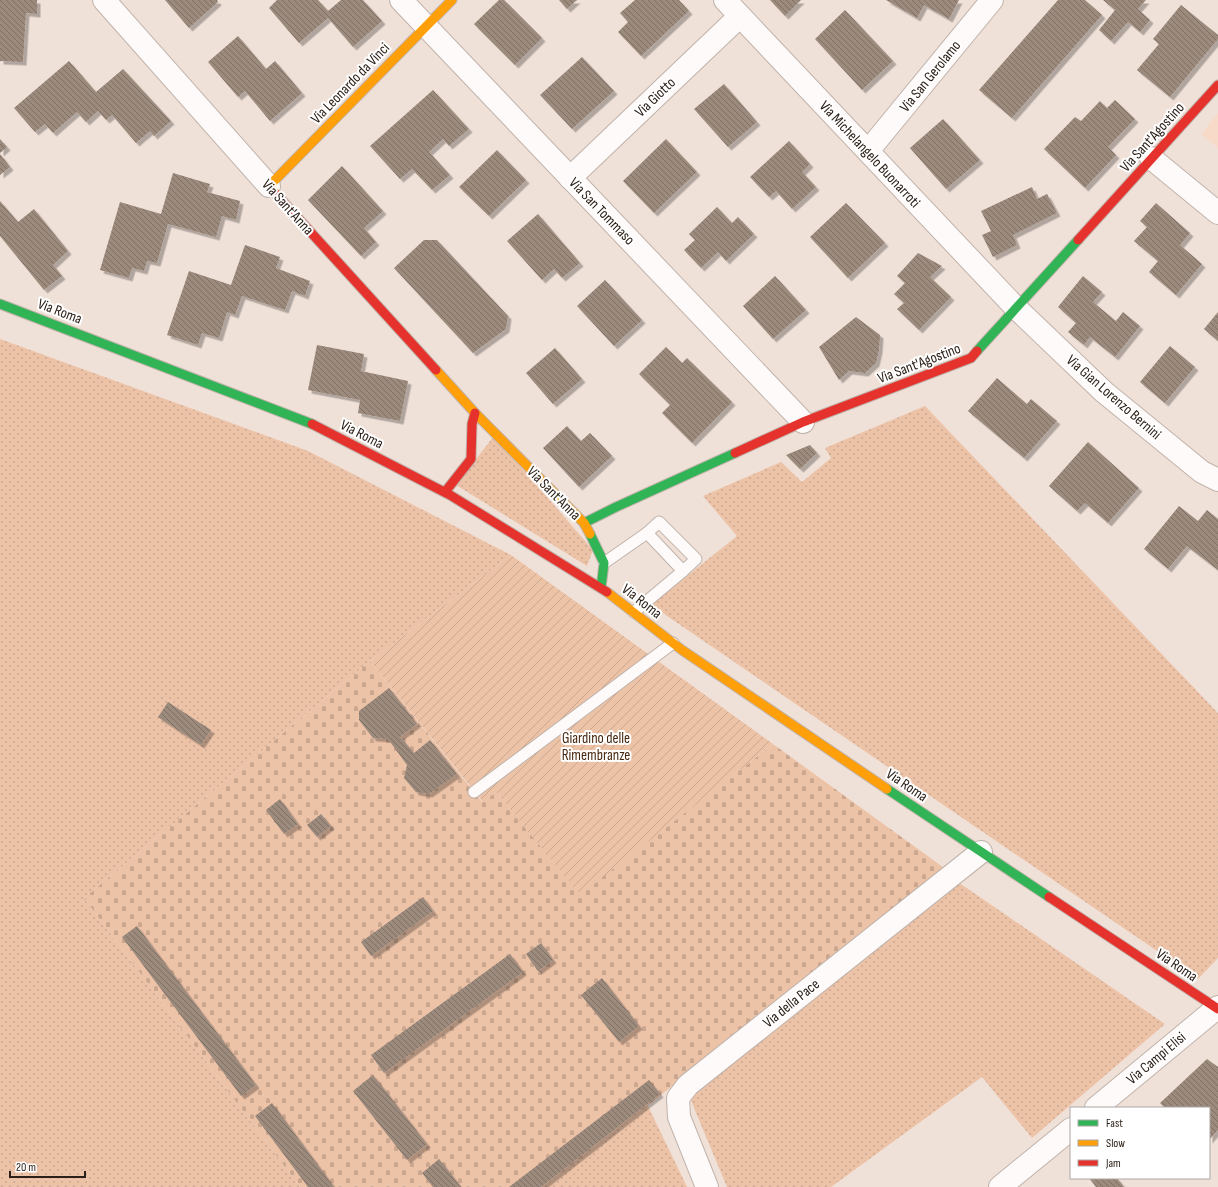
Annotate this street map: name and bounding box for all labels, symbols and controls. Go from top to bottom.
street label: Via San Gerolamo [896,37,965,116]
street label: Via Leonardo da Vinci [307,39,394,128]
street label: Via Giotto [631,73,680,121]
street label: Via Michelangelo Buonarroti [815,97,924,212]
street label: Via Sant'Agostino [1116,98,1189,176]
street label: Via San Tommaso [565,174,639,249]
street label: Via Sant'Anna [258,175,318,239]
street label: Via Roma [35,294,85,329]
street label: Via Sant'Agostino [875,339,963,388]
street label: Via Gian Lorenzo Bernini [1062,351,1165,444]
street label: Via Roma [337,416,387,453]
street label: Via Sant'Anna [523,462,585,525]
street label: Via Roma [618,580,666,623]
park label: Giardino delle Rimembranze [562,729,630,765]
street label: Via Roma [882,765,931,806]
street label: Via Roma [1152,945,1201,986]
street label: Via della Pace [759,975,824,1032]
street label: Via Campi Elisi [1123,1028,1190,1089]
legend [1070,1107,1210,1179]
text: Fast [1106,1116,1123,1131]
text: Slow [1106,1136,1125,1151]
scale bar [10,1153,85,1179]
text: Jam [1105,1156,1121,1171]
text: 20 m [16,1160,36,1175]

